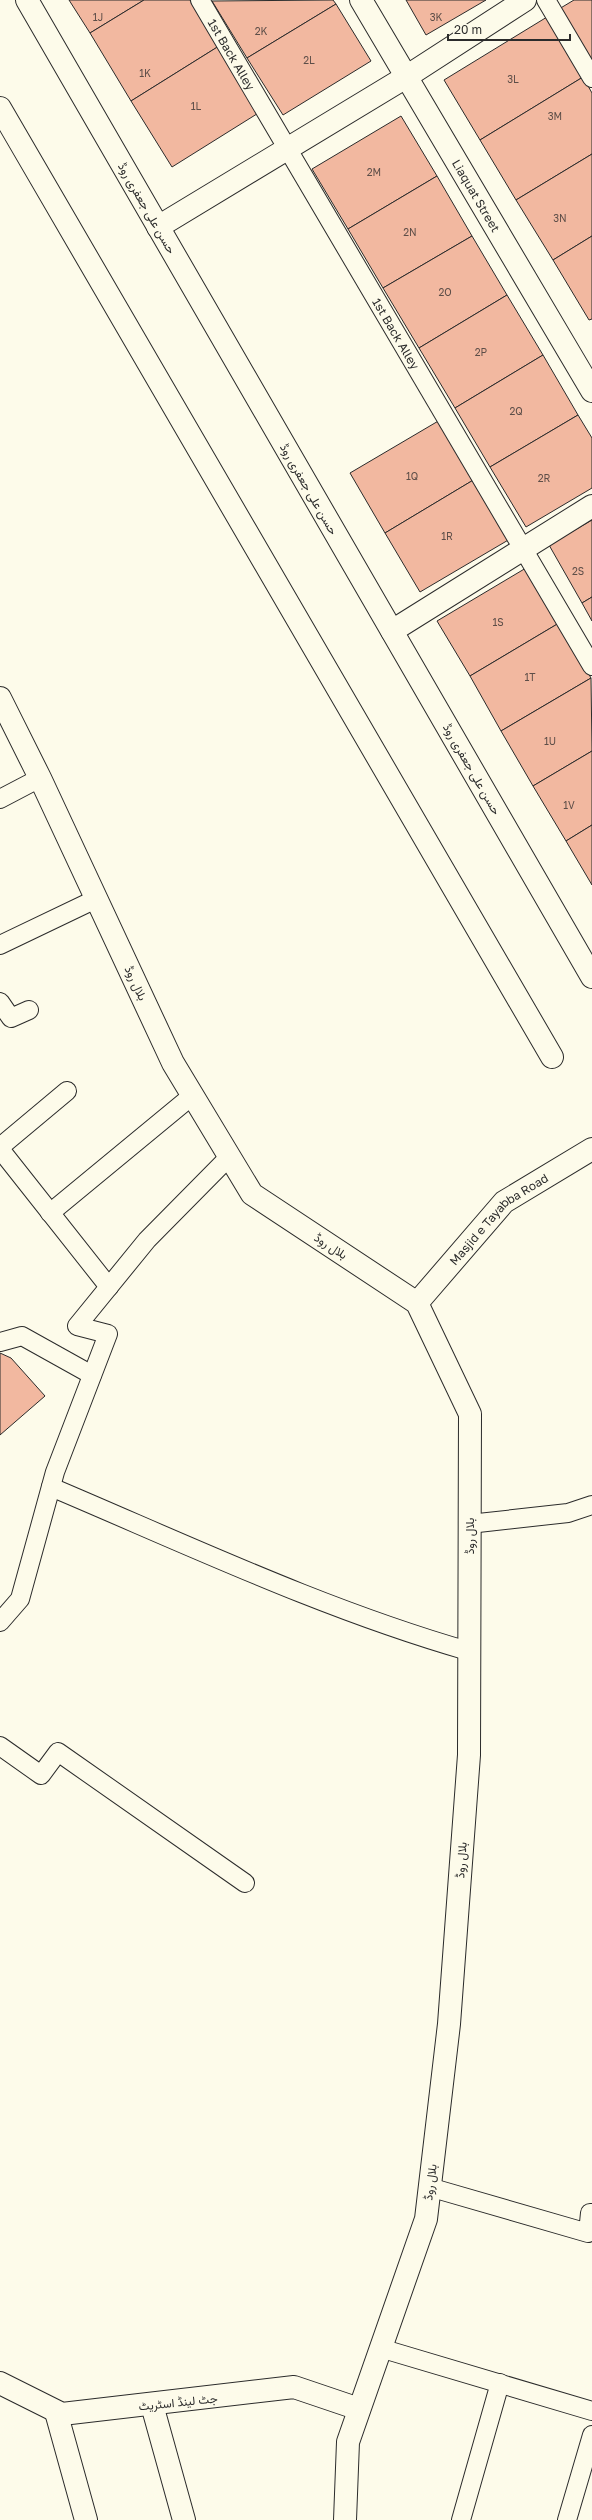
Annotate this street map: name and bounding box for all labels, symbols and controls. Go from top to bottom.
house number: 1J [93,11,103,23]
house number: 3K [430,11,442,23]
street label: 1st Back Alley [205,16,259,93]
scale bar [448,16,570,42]
text: 20 m [454,22,482,37]
house number: 2K [255,25,267,37]
house number: 2L [303,54,315,66]
house number: 1K [139,67,151,79]
house number: 3L [507,73,519,85]
house number: 1L [191,100,202,112]
house number: 3M [548,110,562,122]
street label: Liaquat Street [449,157,504,235]
street label: حسن علی جعفری روڈ [114,160,179,257]
house number: 2M [367,166,381,178]
house number: 3N [553,212,567,224]
house number: 2N [403,226,417,238]
house number: 2O [438,286,452,298]
street label: 1st Back Alley [370,295,423,372]
house number: 2P [475,346,488,358]
house number: 2Q [509,405,523,417]
street label: حسن علی جعفری روڈ [276,441,341,538]
house number: 1Q [406,470,418,482]
house number: 2R [538,472,550,484]
house number: 1R [441,530,453,542]
house number: 2S [572,565,584,577]
house number: 1S [492,616,504,628]
house number: 1T [524,671,536,683]
street label: حسن علی جعفری روڈ [439,721,504,818]
house number: 1U [544,735,556,747]
house number: 1V [563,799,575,811]
street label: بلال روڈ [121,963,151,1003]
street label: Masjid e Tayabba Road [446,1170,551,1268]
street label: بلال روڈ [311,1230,350,1263]
street label: بلال روڈ [462,1518,478,1554]
street label: بلال روڈ [452,1841,471,1879]
street label: بلال روڈ [420,2163,441,2201]
street label: جٹ لینڈ اسٹریٹ [138,2390,218,2415]

